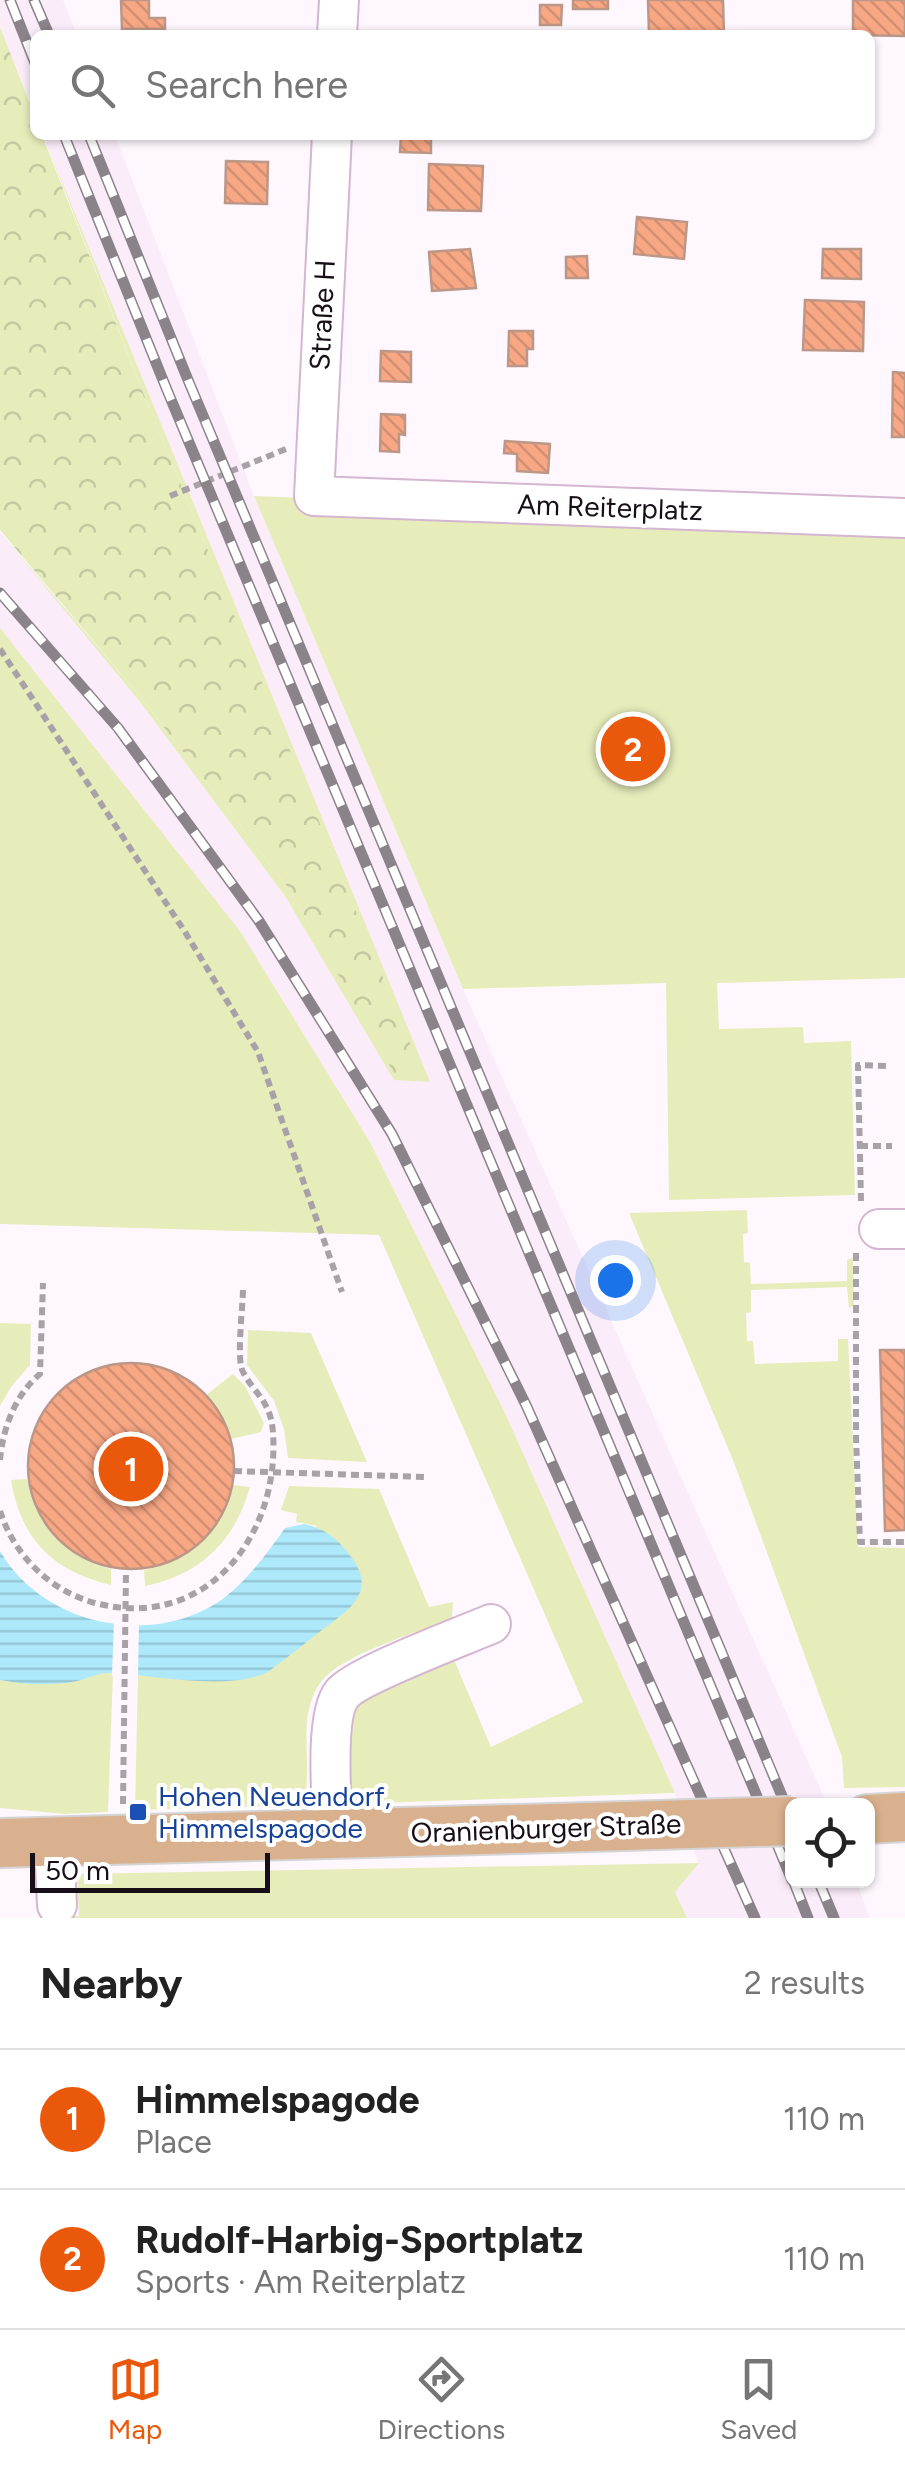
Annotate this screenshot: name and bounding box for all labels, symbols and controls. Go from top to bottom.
search box [30,30,875,140]
icon: search [65,58,120,113]
text: Search here [145,62,348,108]
street label: Straße H [302,259,342,371]
street label: Am Reiterplatz [517,487,703,527]
pin: 2 [600,712,666,786]
your location [590,1255,641,1306]
pin: 1 [98,1432,164,1506]
place label: Hohen Neuendorf, Himmelspagode [158,1779,391,1845]
map controls [785,1798,875,1888]
button: locate [785,1798,875,1888]
marker: Hohen Neuendorf, Himmelspagode [127,1801,149,1823]
street label: Oranienburger Straße [410,1806,682,1850]
scale bar [30,1848,270,1892]
text: 50 m [45,1853,110,1887]
text: Nearby [40,1958,182,2009]
text: 2 results [744,1964,865,2002]
text: Himmelspagode [135,2077,420,2123]
text: 1 [66,2100,79,2138]
text: 110 m [783,2100,865,2138]
text: Place [135,2123,212,2161]
text: Rudolf-Harbig-Sportplatz [135,2217,583,2263]
text: 2 [63,2240,82,2278]
text: 110 m [783,2240,865,2278]
text: Sports · Am Reiterplatz [135,2263,466,2301]
tab: Map [108,2352,163,2446]
tab: Directions [378,2352,505,2446]
tab: Saved [720,2352,797,2446]

